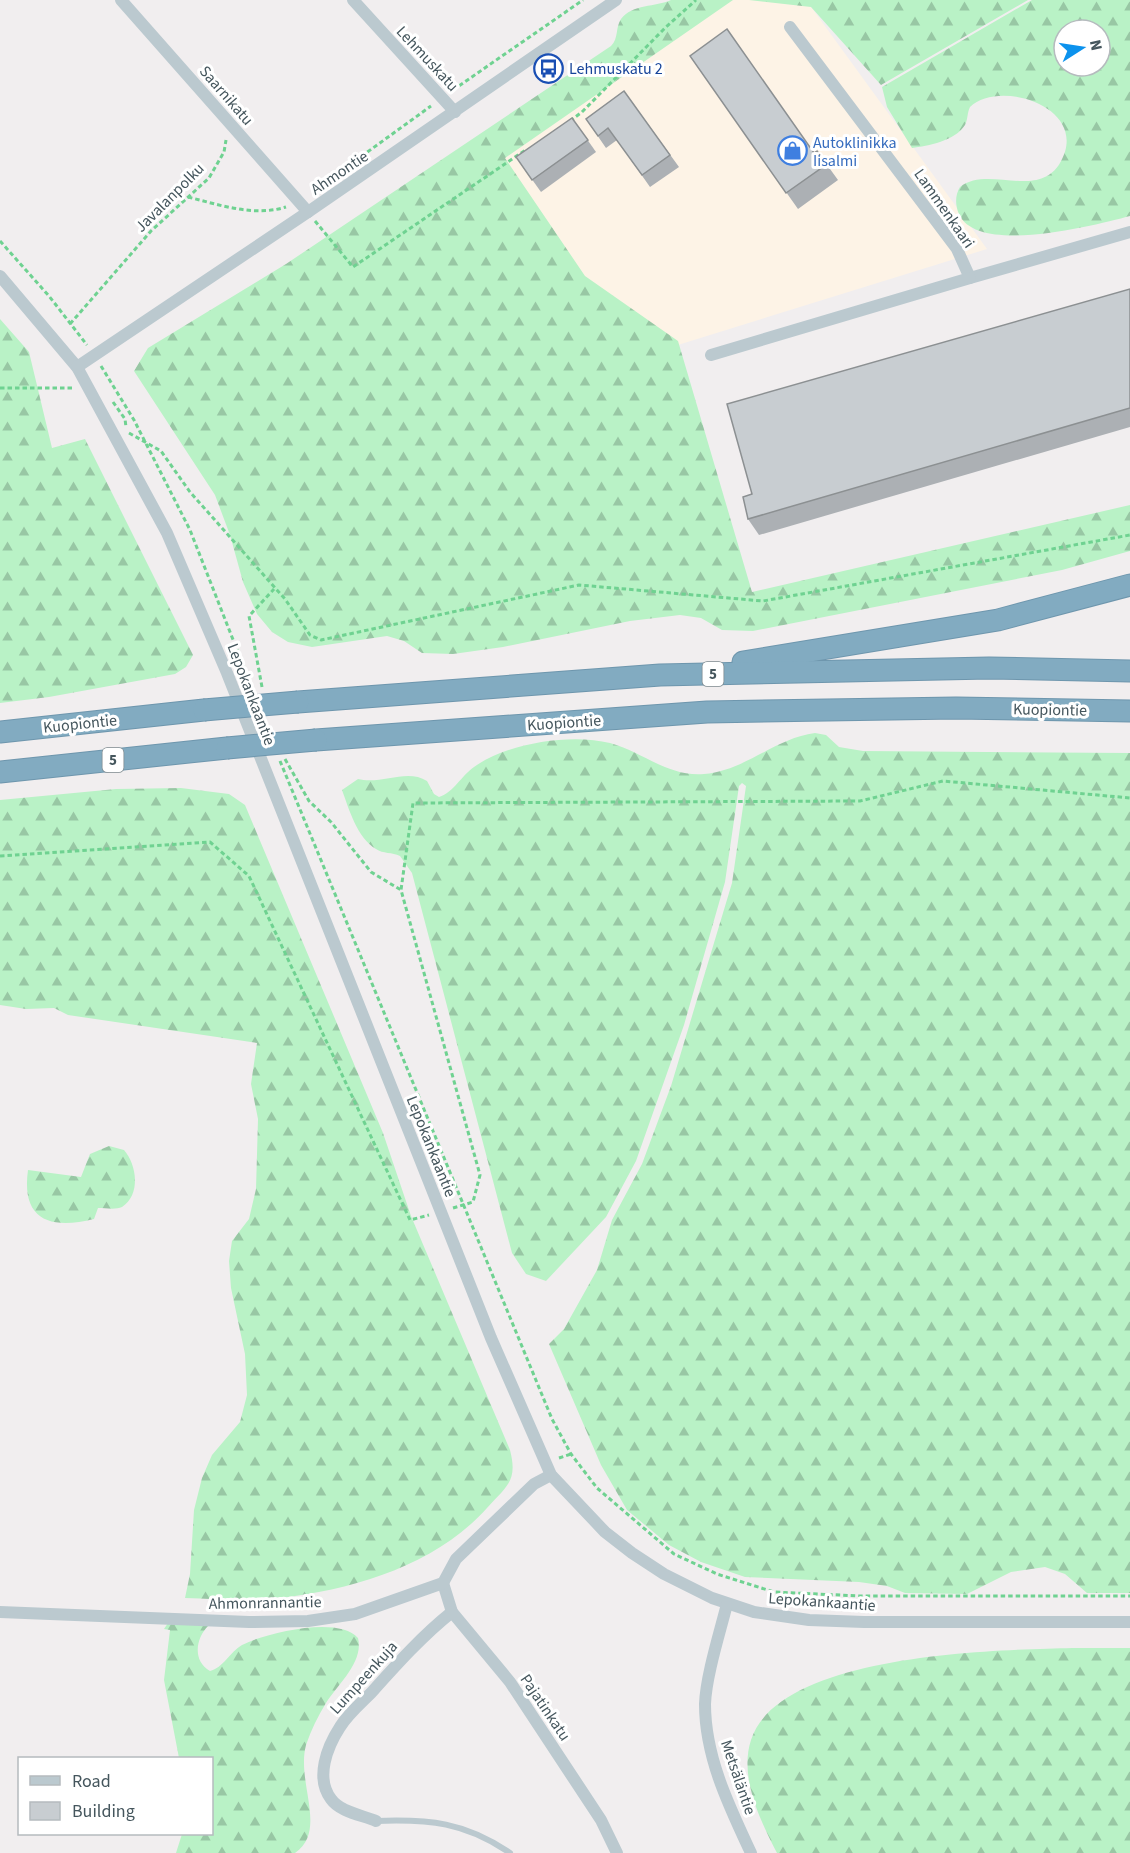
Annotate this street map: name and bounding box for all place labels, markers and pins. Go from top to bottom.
bus stop icon: Lehmuskatu 2 [532,52,564,84]
place label: Lehmuskatu 2 [569,58,663,80]
place label: Autoklinikka Iisalmi [813,132,897,172]
shop icon: Autoklinikka Iisalmi [776,135,808,167]

